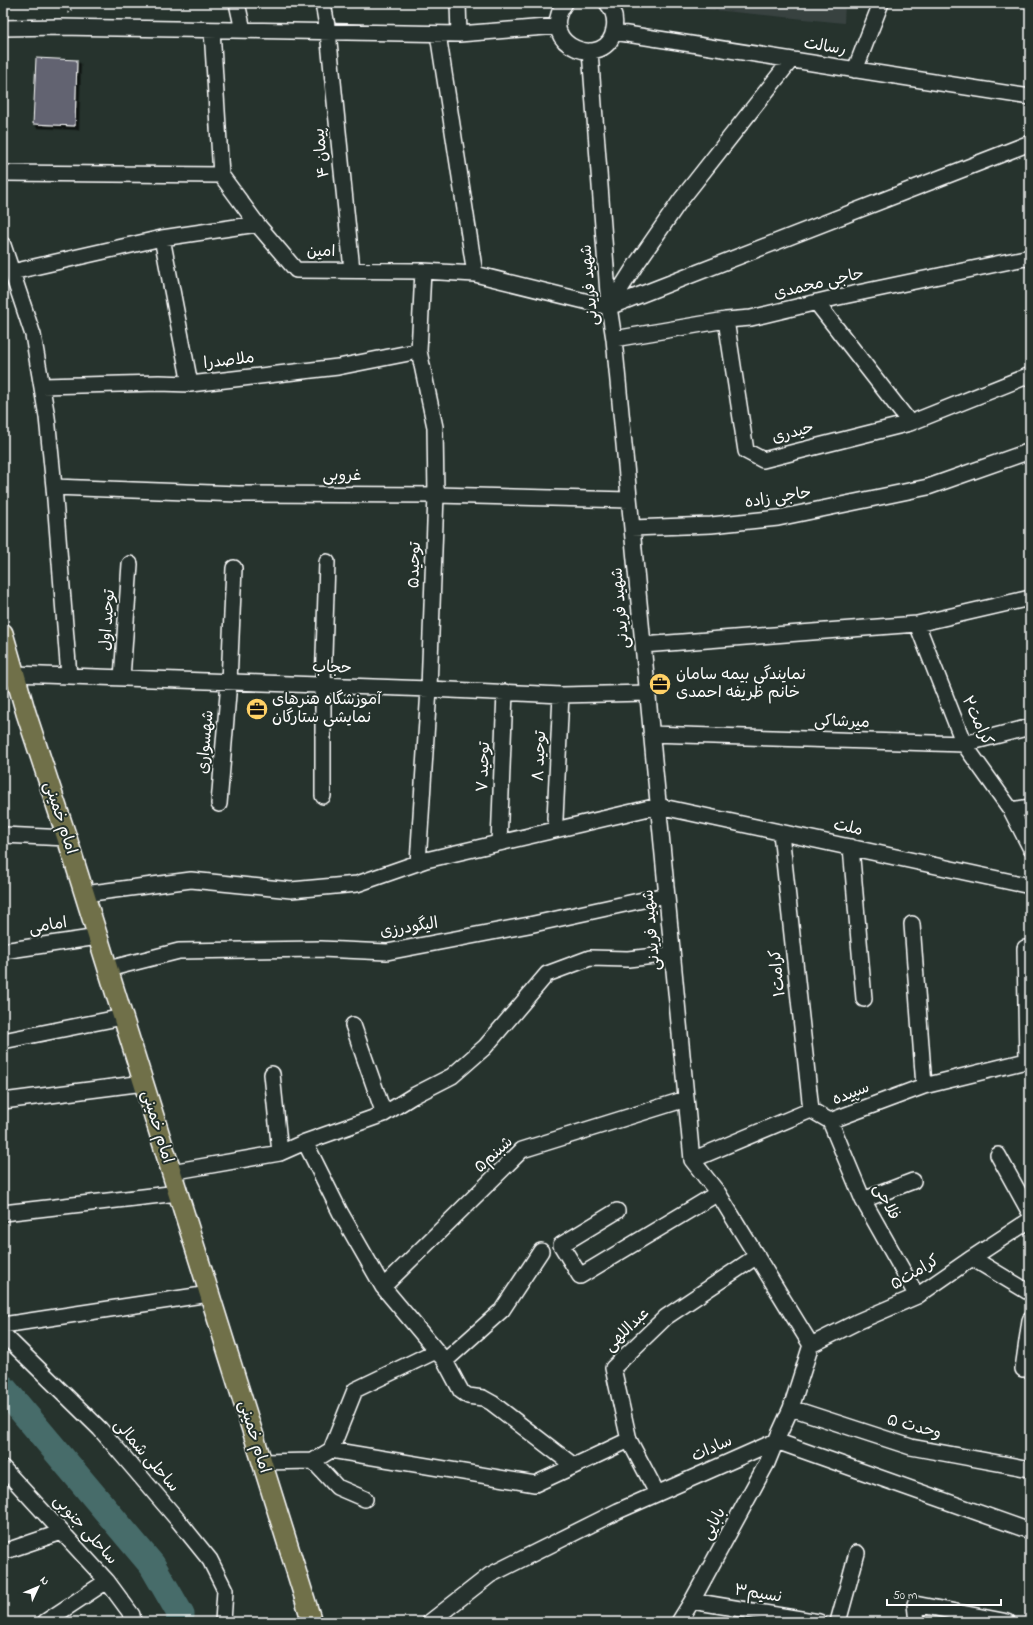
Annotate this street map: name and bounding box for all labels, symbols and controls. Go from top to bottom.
street label: رسالت [802,32,848,62]
street label: پیمان ۴ [307,127,337,179]
street label: امین [307,240,335,264]
street label: شهید فریدنی [574,243,606,327]
street label: حاجی محمدی [771,262,867,306]
street label: ملاصدرا [202,346,256,376]
street label: حیدری [769,416,817,450]
street label: غروبی [323,464,361,488]
street label: حاجی زاده [743,481,813,515]
street label: توحید۵ [402,541,428,589]
street label: شهید فریدنی [605,566,637,650]
street label: توحید اول [94,588,122,652]
street label: حجاب [312,655,352,681]
place label: نمایندگی بیمه سامان خانم ظریفه احمدی [676,663,806,705]
office icon: نمایندگی بیمه سامان خانم ظریفه احمدی [647,671,673,697]
place label: آموزشگاه هنرهای نمایشی ستارگان [272,688,382,730]
street label: کرامت۲ [955,692,999,750]
office icon: آموزشگاه هنرهای نمایشی ستارگان [244,696,270,722]
street label: شهسواری [191,709,221,775]
street label: میرشاکی [814,709,870,735]
street label: توحید ۸ [527,730,553,782]
street label: توحید ۷ [471,741,497,793]
street label: امام خمینی [37,779,83,857]
street label: ملت [831,813,865,843]
street label: شهید فریدنی [636,888,668,972]
street label: امامی [27,911,69,941]
street label: الیگودرزی [378,912,440,944]
street label: کرامت۱ [764,948,792,998]
street label: سپیده [829,1076,873,1112]
street label: امام خمینی [135,1088,179,1166]
street label: شبنم۵ [469,1131,519,1179]
street label: فلاحی [866,1179,906,1225]
street label: کرامت۵ [886,1249,944,1297]
street label: عبداللهی [599,1302,655,1358]
street label: امام خمینی [232,1398,276,1476]
street label: وحدت ۵ [884,1408,944,1446]
street label: ساحلی شمالی [107,1414,185,1498]
street label: سادات [688,1429,736,1469]
street label: ساحلی جنوبی [47,1490,123,1570]
street label: بابایی [695,1503,733,1545]
north arrow [18,1567,58,1607]
text: N [36,1573,53,1589]
street label: نسیم۳ [732,1578,784,1610]
scale bar [887,1581,1001,1607]
text: 50 m [893,1587,917,1605]

